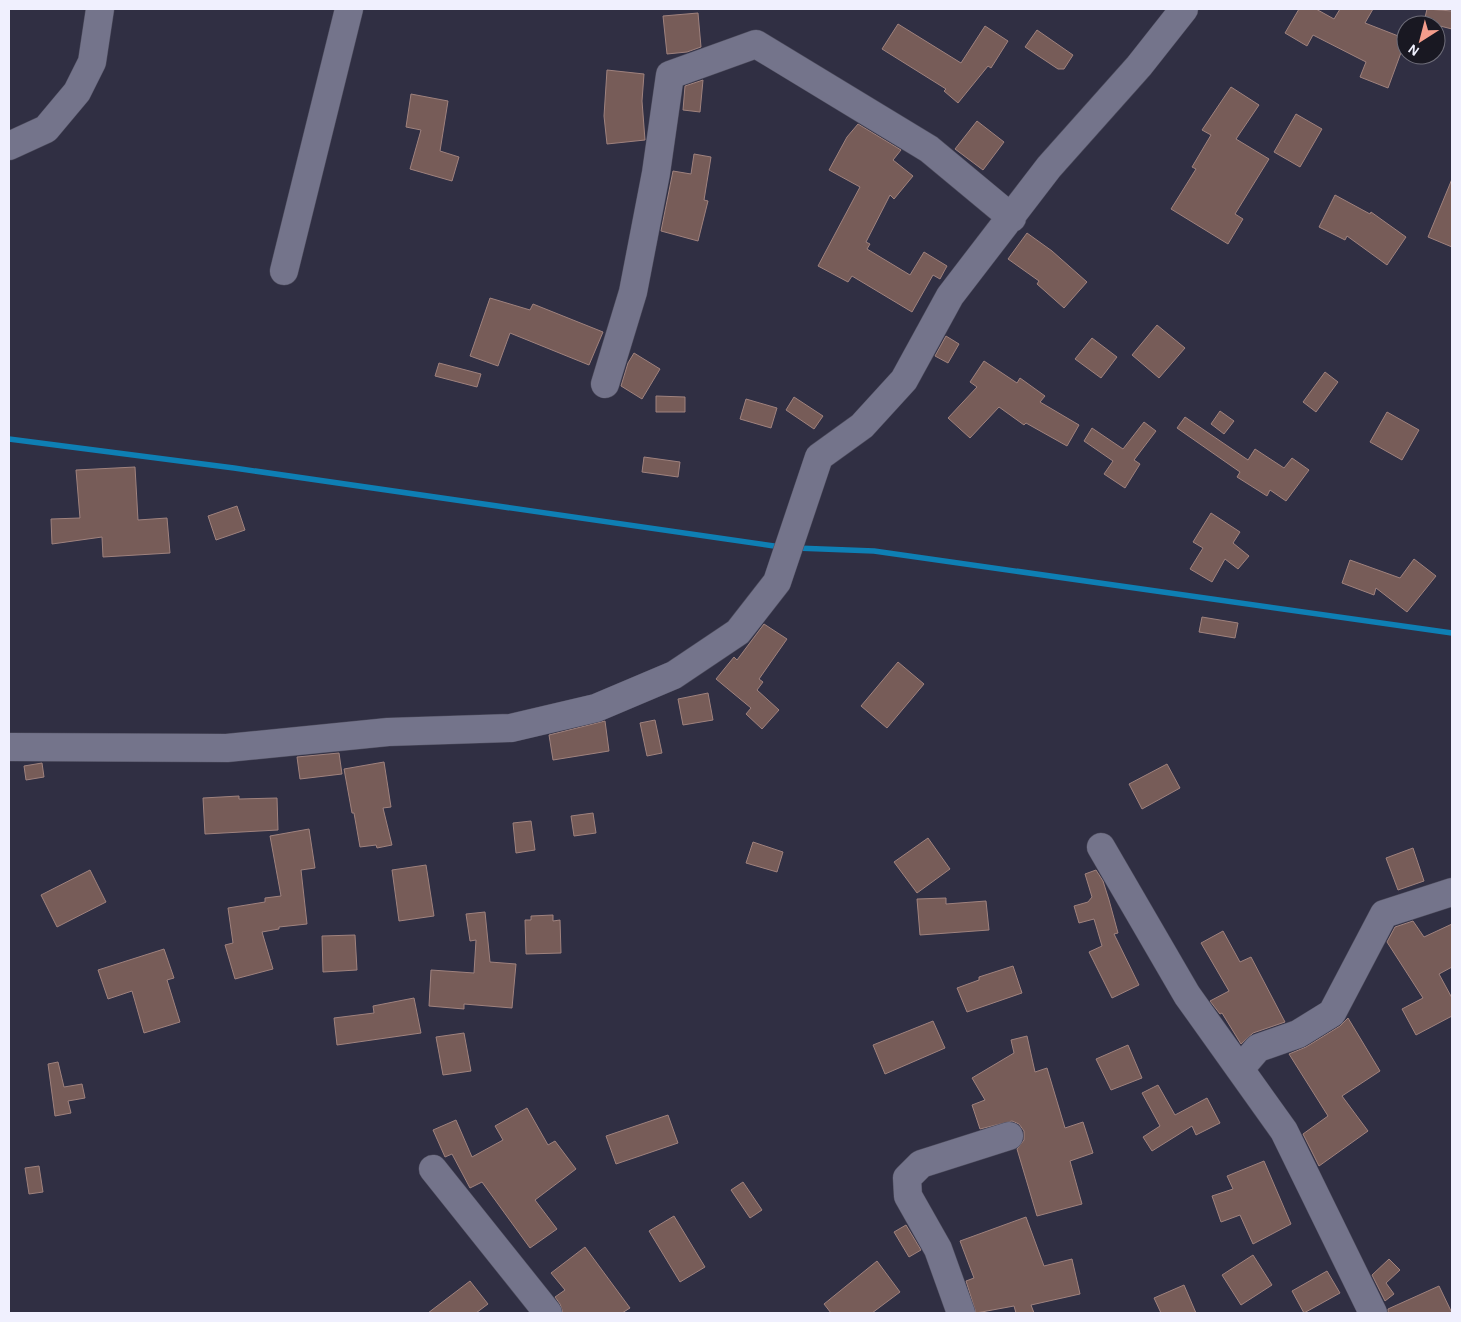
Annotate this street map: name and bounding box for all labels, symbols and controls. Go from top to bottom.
north arrow [1396,15,1446,65]
text: N [1406,41,1422,58]

